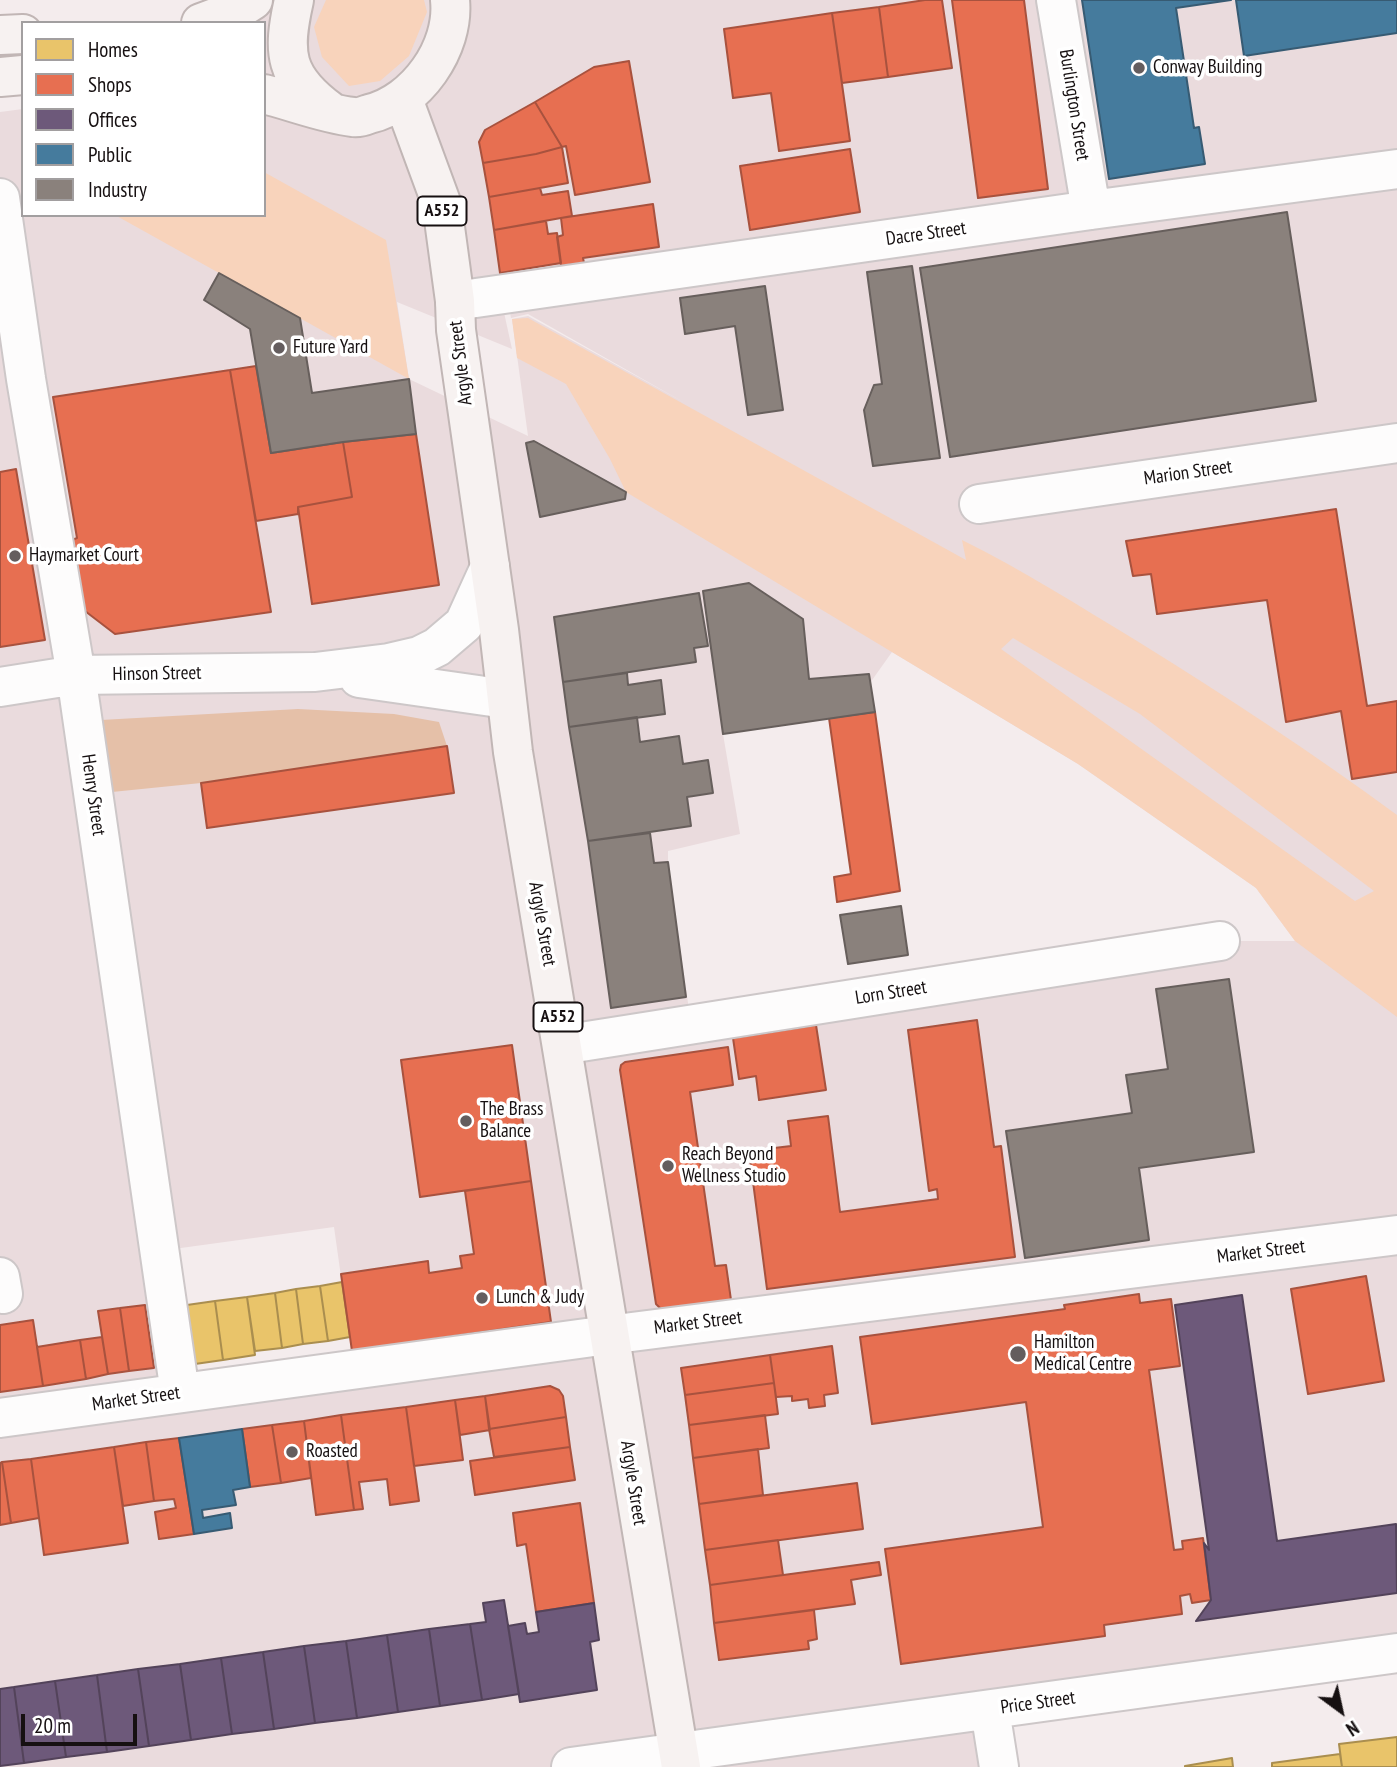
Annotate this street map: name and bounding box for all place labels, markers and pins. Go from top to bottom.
place label: Conway Building [1153,57,1262,79]
marker: Conway Building [1131,60,1147,76]
place label: Future Yard [293,337,368,359]
marker: Future Yard [271,340,287,356]
place label: Haymarket Court [29,545,139,567]
marker: Haymarket Court [7,548,23,564]
place label: The Brass Balance [480,1099,543,1143]
marker: The Brass Balance [458,1113,474,1129]
place label: Reach Beyond Wellness Studio [682,1144,786,1188]
marker: Reach Beyond Wellness Studio [660,1158,676,1174]
place label: Lunch & Judy [496,1287,584,1309]
marker: Lunch & Judy [474,1290,490,1306]
place label: Hamilton Medical Centre [1034,1332,1132,1376]
marker: Hamilton Medical Centre [1008,1344,1028,1364]
place label: Roasted [306,1441,358,1463]
marker: Roasted [284,1444,300,1460]

